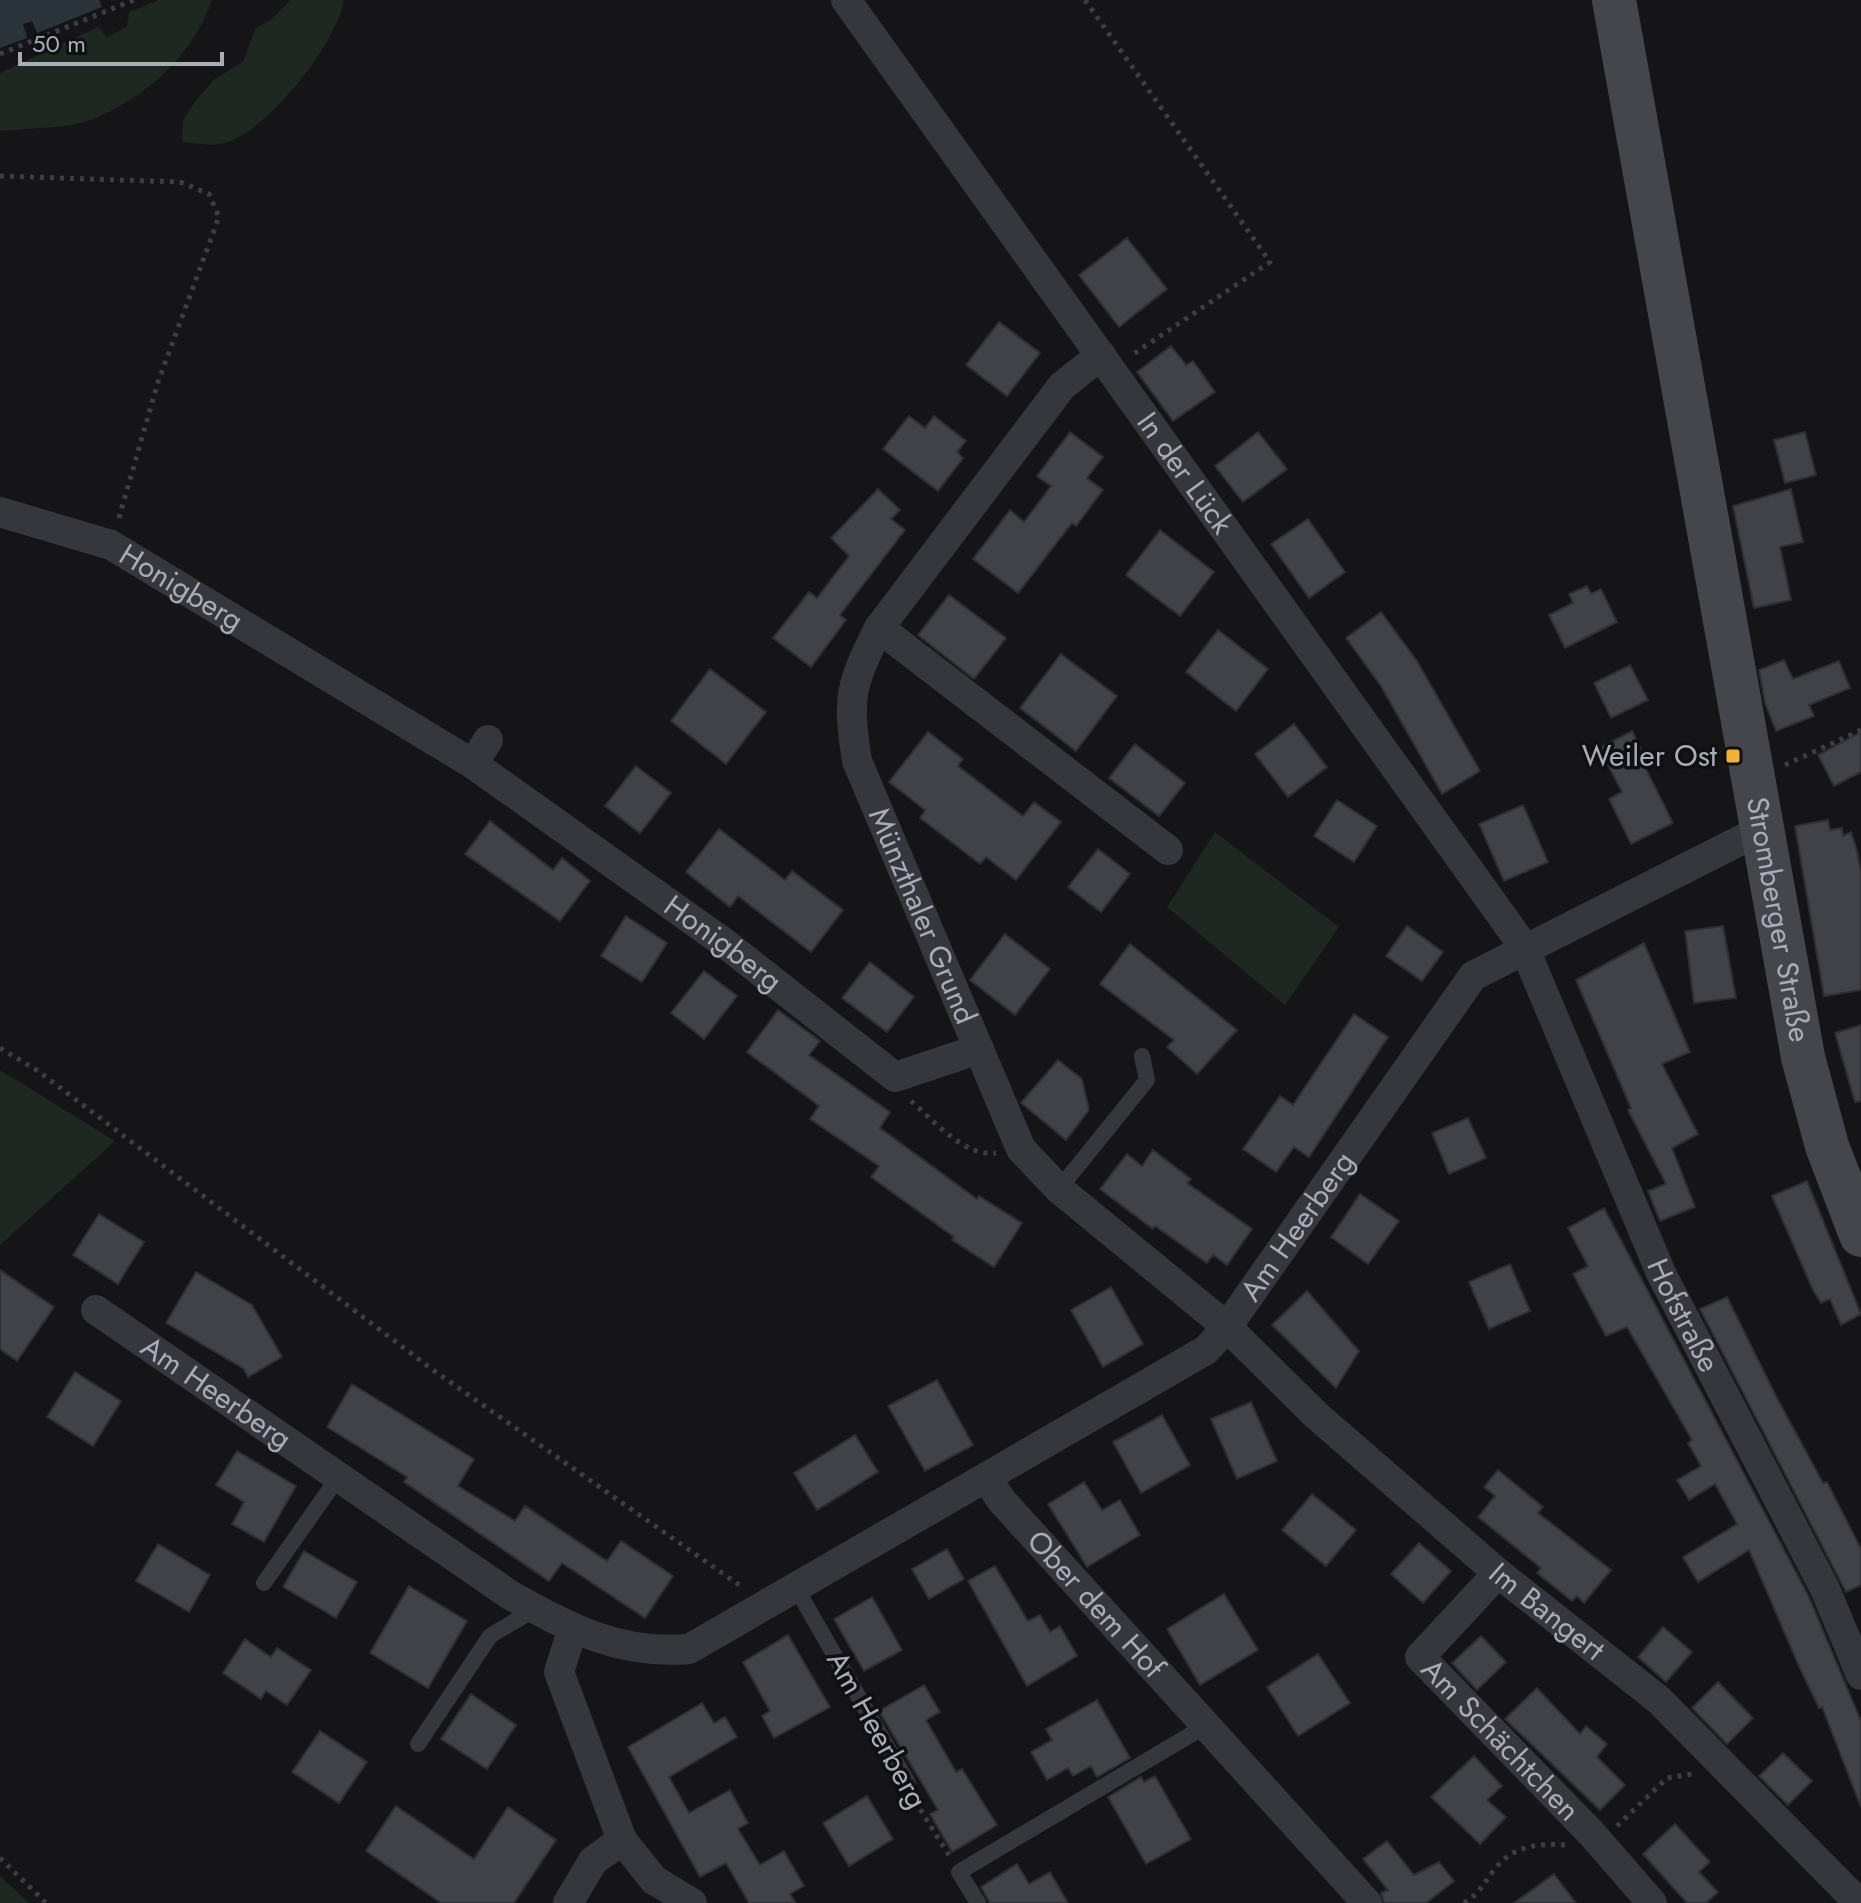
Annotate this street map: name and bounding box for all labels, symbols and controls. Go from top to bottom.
scale bar [20,16,222,66]
text: 50 m [32,26,86,61]
street label: In der Lück [1127,403,1244,543]
street label: Honigberg [111,533,252,641]
place label: Weiler Ost [1582,734,1718,777]
marker: Weiler Ost [1724,747,1742,765]
street label: Stromberger Straße [1736,793,1822,1045]
street label: Münzthaler Grund [858,801,988,1030]
street label: Honigberg [655,885,792,1002]
street label: Am Heerberg [1229,1142,1365,1310]
street label: Hofstraße [1636,1252,1731,1380]
street label: Am Heerberg [133,1325,301,1460]
street label: Ober dem Hof [1017,1520,1176,1689]
street label: Im Bangert [1480,1552,1615,1671]
street label: Am Heerberg [816,1643,939,1816]
street label: Am Schächtchen [1411,1648,1590,1830]

